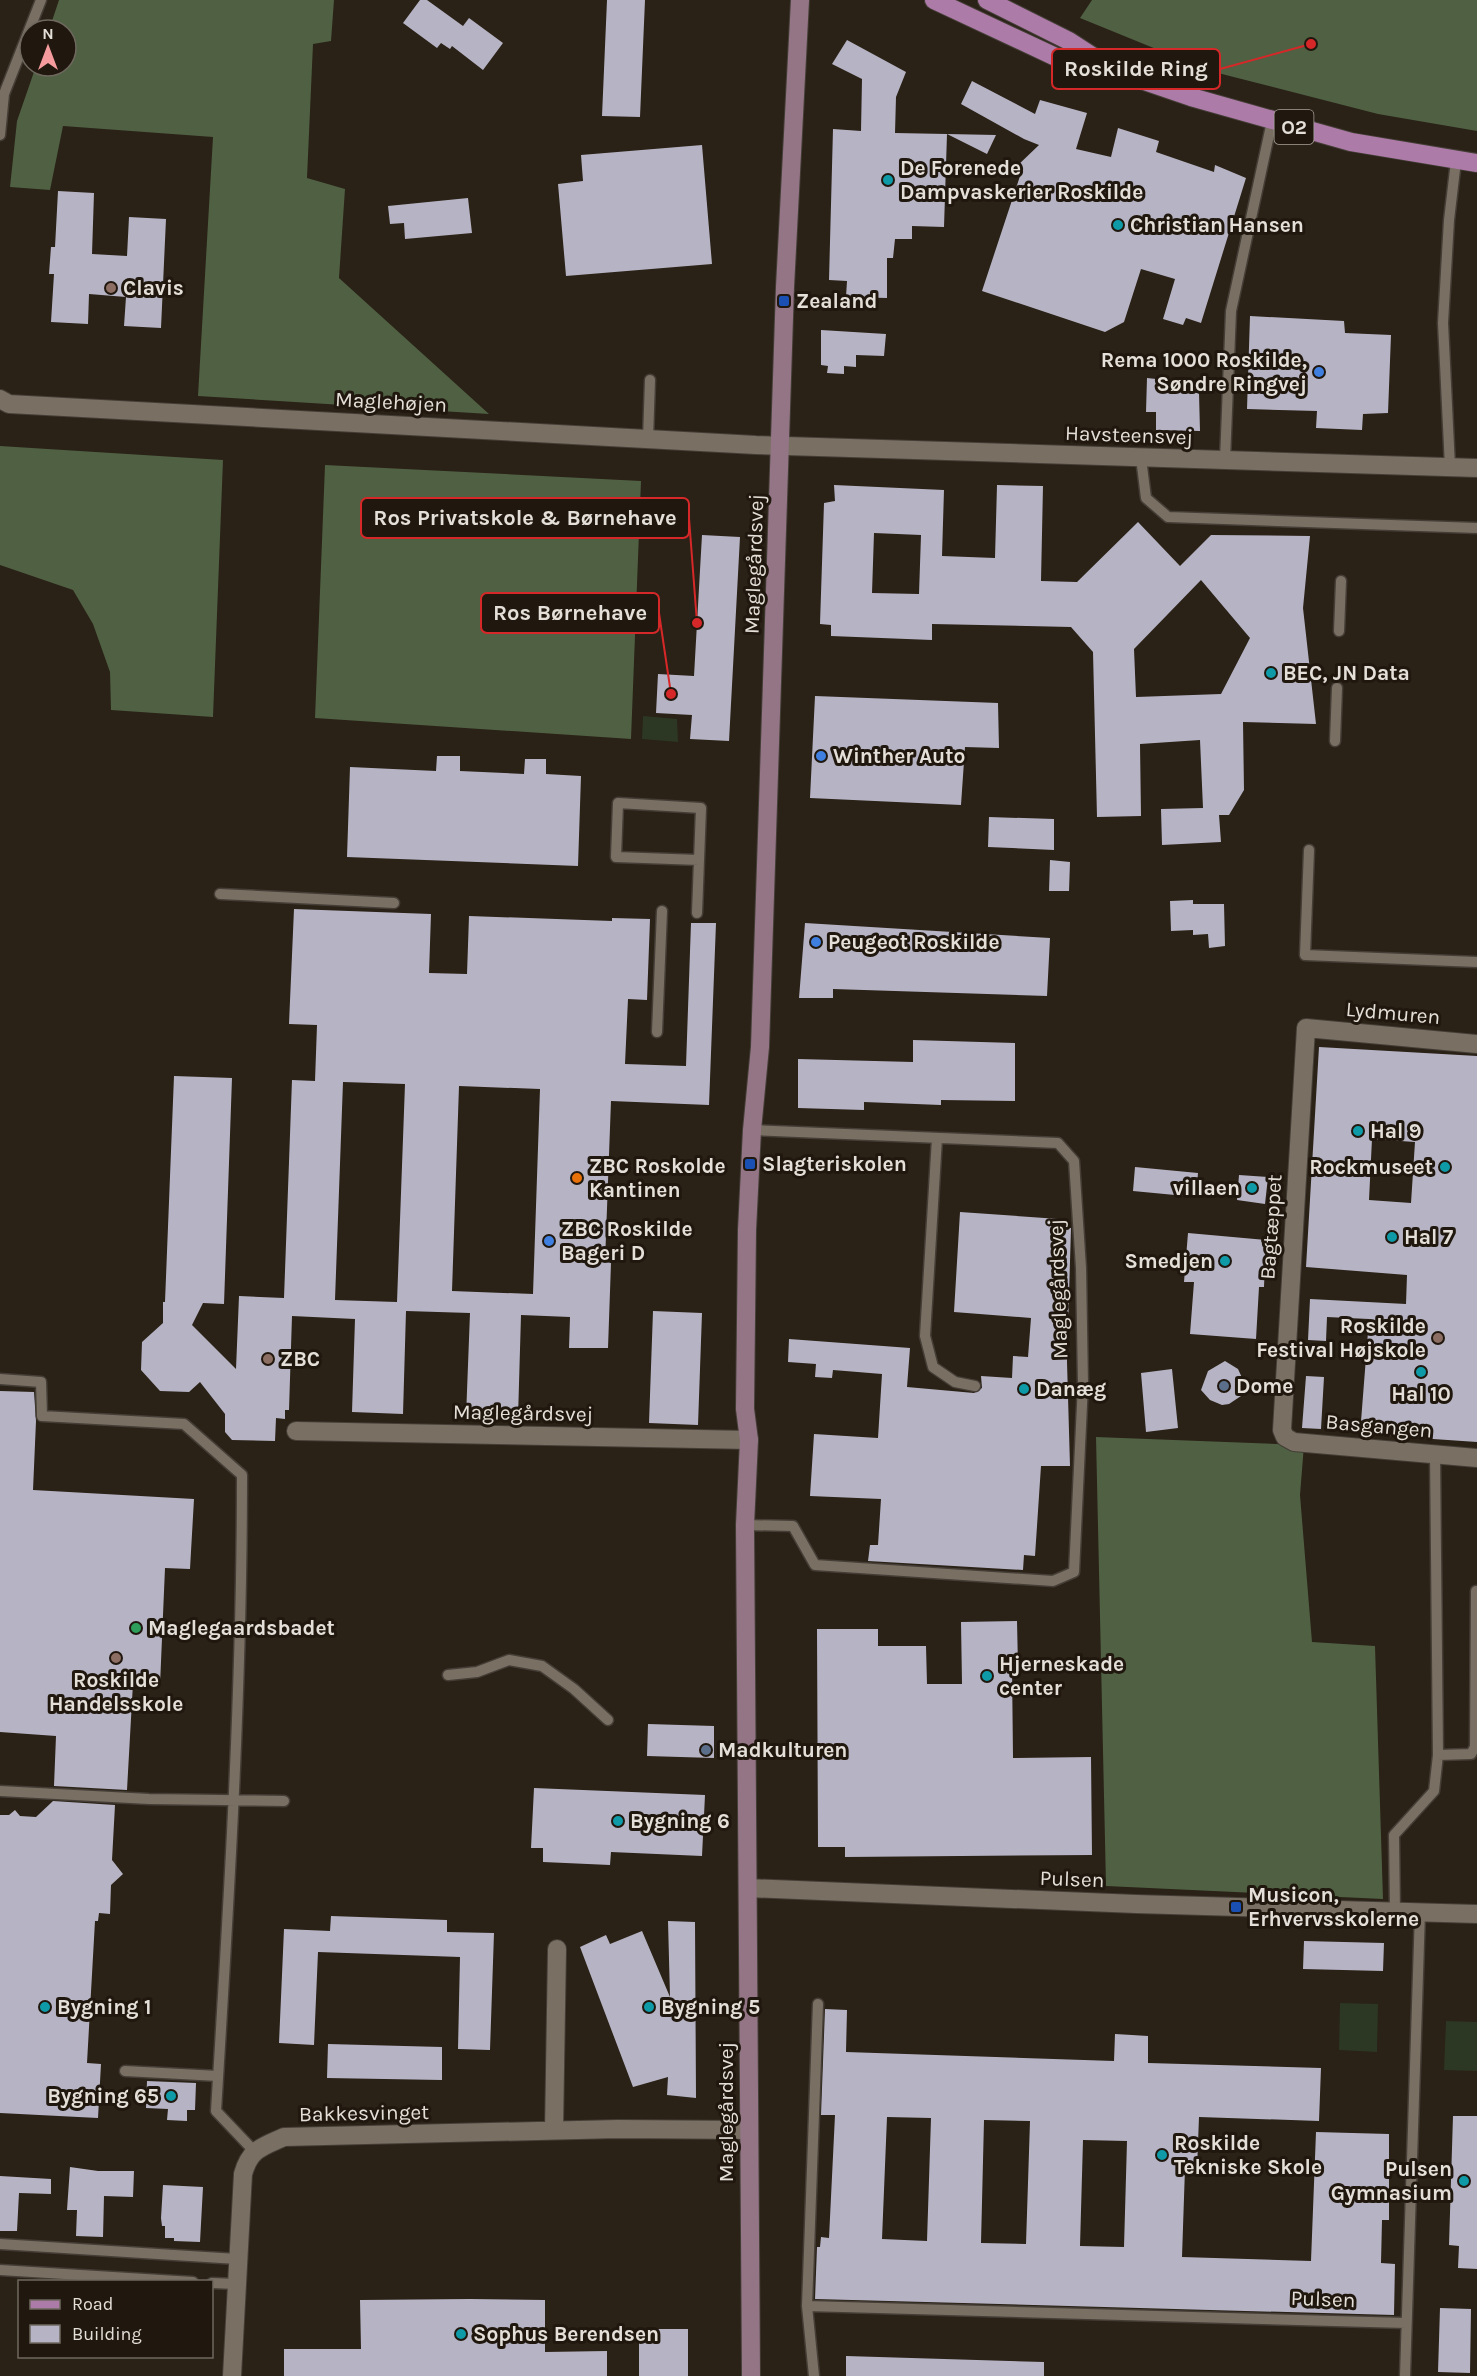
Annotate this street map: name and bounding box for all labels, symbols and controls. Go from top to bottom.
north arrow [18,18,78,78]
text: N [42,24,54,43]
callout: Roskilde Ring [1052,49,1220,89]
text: Roskilde Ring [1064,56,1208,82]
road number: O2 [1274,110,1314,144]
place label: De Forenede Dampvaskerier Roskilde [900,156,1143,204]
marker: De Forenede Dampvaskerier Roskilde [881,173,895,187]
place label: Christian Hansen [1130,213,1304,237]
marker: Christian Hansen [1111,218,1125,232]
place label: Clavis [123,276,184,300]
marker: Clavis [104,281,118,295]
place label: Zealand [796,289,877,313]
marker: Zealand [777,294,791,308]
place label: Rema 1000 Roskilde, Søndre Ringvej [1101,348,1307,396]
marker: Rema 1000 Roskilde, Søndre Ringvej [1312,365,1326,379]
street label: Maglehøjen [334,387,448,417]
street label: Havsteensvej [1064,421,1194,449]
street label: Maglegårdsvej [740,493,768,635]
callout: Ros Privatskole & Børnehave [361,498,689,538]
text: Ros Privatskole & Børnehave [373,505,677,531]
callout: Ros Børnehave [481,593,659,633]
text: Ros Børnehave [493,600,647,626]
place label: BEC, JN Data [1283,661,1410,685]
marker: BEC, JN Data [1264,666,1278,680]
place label: Winther Auto [833,744,965,768]
marker: Winther Auto [814,749,828,763]
place label: Peugeot Roskilde [828,930,1000,954]
marker: Peugeot Roskilde [809,935,823,949]
street label: Lydmuren [1345,997,1441,1029]
place label: Hal 9 [1370,1119,1422,1143]
marker: Hal 9 [1351,1124,1365,1138]
place label: Slagteriskolen [762,1152,907,1176]
place label: ZBC Roskolde Kantinen [589,1154,726,1202]
place label: Rockmuseet [1309,1155,1433,1179]
marker: Slagteriskolen [743,1157,757,1171]
marker: Rockmuseet [1438,1160,1452,1174]
marker: ZBC Roskolde Kantinen [570,1171,584,1185]
street label: Bagtæppet [1255,1174,1287,1280]
place label: villaen [1173,1176,1240,1200]
marker: villaen [1245,1181,1259,1195]
place label: ZBC Roskilde Bageri D [561,1217,693,1265]
street label: Maglegårdsvej [1044,1218,1072,1360]
place label: Hal 7 [1404,1225,1454,1249]
marker: Hal 7 [1385,1230,1399,1244]
marker: ZBC Roskilde Bageri D [542,1234,556,1248]
place label: Smedjen [1124,1249,1213,1273]
marker: Smedjen [1218,1254,1232,1268]
place label: Roskilde Festival Højskole [1256,1314,1426,1362]
marker: Roskilde Festival Højskole [1431,1331,1445,1345]
place label: ZBC [280,1347,320,1371]
marker: ZBC [261,1352,275,1366]
marker: Hal 10 [1414,1365,1428,1379]
place label: Dome [1236,1374,1293,1398]
place label: Danæg [1036,1377,1106,1401]
marker: Dome [1217,1379,1231,1393]
marker: Danæg [1017,1382,1031,1396]
place label: Hal 10 [1391,1382,1451,1406]
street label: Maglegårdsvej [453,1400,593,1426]
street label: Basgangen [1325,1409,1433,1443]
place label: Maglegaardsbadet [148,1616,335,1640]
marker: Maglegaardsbadet [129,1621,143,1635]
marker: Roskilde Handelsskole [109,1651,123,1665]
place label: Hjerneskade center [999,1652,1124,1700]
place label: Roskilde Handelsskole [49,1668,183,1716]
marker: Hjerneskade center [980,1669,994,1683]
place label: Madkulturen [718,1738,847,1762]
marker: Madkulturen [699,1743,713,1757]
place label: Bygning 6 [630,1809,730,1833]
marker: Bygning 6 [611,1814,625,1828]
street label: Pulsen [1039,1866,1105,1892]
place label: Musicon, Erhvervsskolerne [1248,1883,1419,1931]
marker: Musicon, Erhvervsskolerne [1229,1900,1243,1914]
place label: Bygning 1 [57,1995,151,2019]
place label: Bygning 5 [661,1995,760,2019]
marker: Bygning 1 [38,2000,52,2014]
marker: Bygning 5 [642,2000,656,2014]
street label: Maglegårdsvej [714,2042,738,2182]
place label: Bygning 65 [47,2084,159,2108]
marker: Bygning 65 [164,2089,178,2103]
street label: Bakkesvinget [299,2100,429,2126]
place label: Roskilde Tekniske Skole [1174,2131,1322,2179]
marker: Roskilde Tekniske Skole [1155,2148,1169,2162]
place label: Pulsen Gymnasium [1331,2157,1452,2205]
marker: Pulsen Gymnasium [1457,2174,1471,2188]
legend [18,2280,213,2358]
street label: Pulsen [1290,2286,1356,2312]
text: Road [72,2293,113,2315]
place label: Sophus Berendsen [473,2322,659,2346]
text: Building [72,2323,142,2345]
marker: Sophus Berendsen [454,2327,468,2341]

